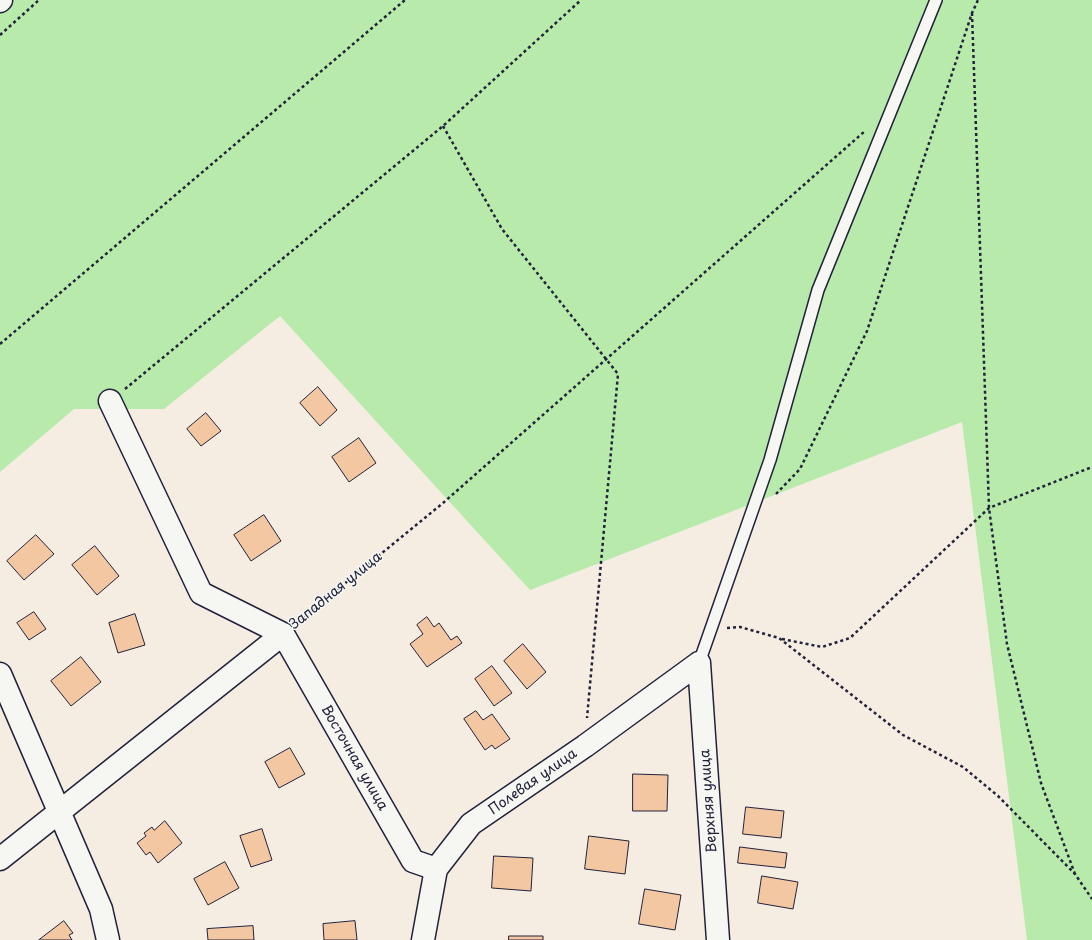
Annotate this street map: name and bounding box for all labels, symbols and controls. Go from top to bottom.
street label: Западная улица [287,549,385,633]
street label: Восточная улица [317,702,391,814]
street label: Полевая улица [486,745,580,819]
street label: Верхняя улица [697,749,721,853]

